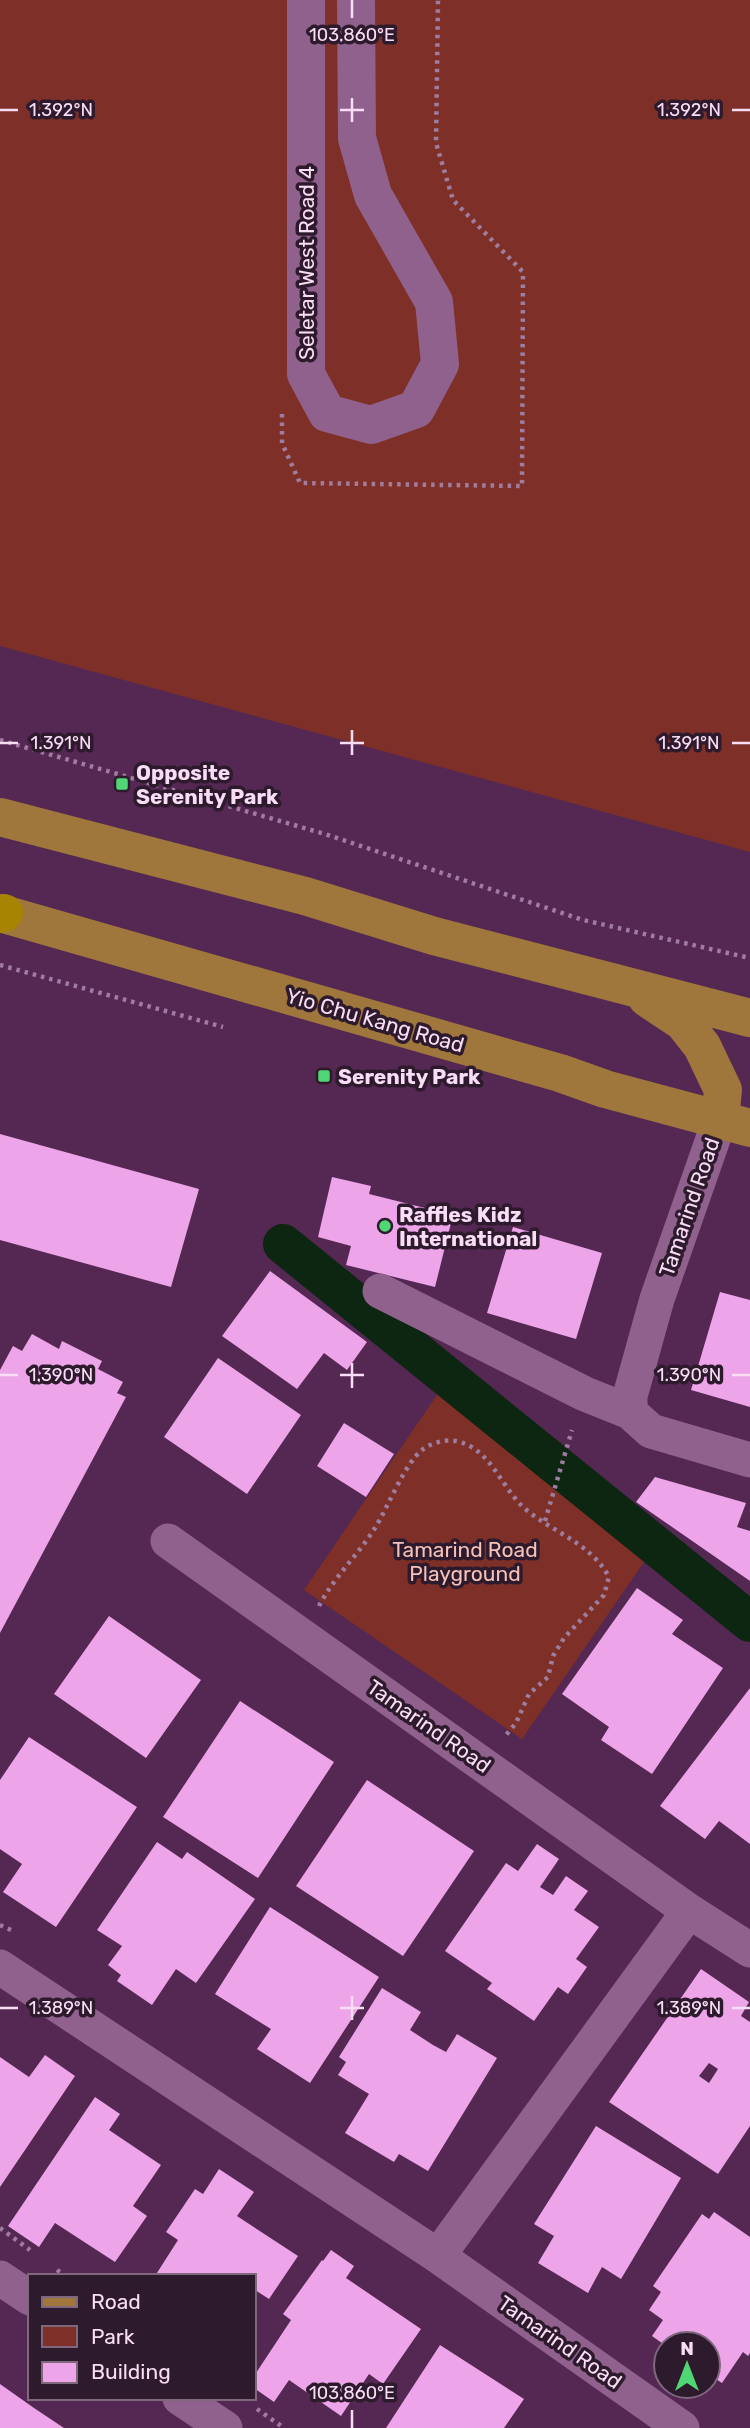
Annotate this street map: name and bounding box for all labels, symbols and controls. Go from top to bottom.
text: 103.860°E [309,24,395,46]
text: 1.392°N [29,99,93,121]
text: 1.392°N [657,99,721,121]
street label: Seletar West Road 4 [294,166,319,360]
text: 1.391°N [31,732,91,754]
text: 1.391°N [659,732,719,754]
place label: Opposite Serenity Park [136,760,279,809]
marker: Opposite Serenity Park [114,776,130,792]
street label: Yio Chu Kang Road [283,983,467,1057]
place label: Serenity Park [338,1064,481,1089]
marker: Serenity Park [316,1068,332,1084]
street label: Tamarind Road [654,1134,724,1280]
place label: Raffles Kidz International [399,1202,537,1251]
marker: Raffles Kidz International [377,1218,393,1234]
text: 1.390°N [29,1364,93,1386]
text: 1.390°N [657,1364,721,1386]
park label: Tamarind Road Playground [392,1537,538,1586]
street label: Tamarind Road [362,1674,496,1778]
text: 1.389°N [29,1997,93,2019]
text: 1.389°N [657,1997,721,2019]
legend [28,2274,256,2400]
text: Road [91,2289,141,2314]
street label: Tamarind Road [493,2290,627,2394]
text: Park [91,2324,135,2349]
north arrow [652,2330,722,2400]
text: N [680,2337,694,2360]
text: Building [91,2359,171,2384]
text: 103.860°E [309,2382,395,2404]

